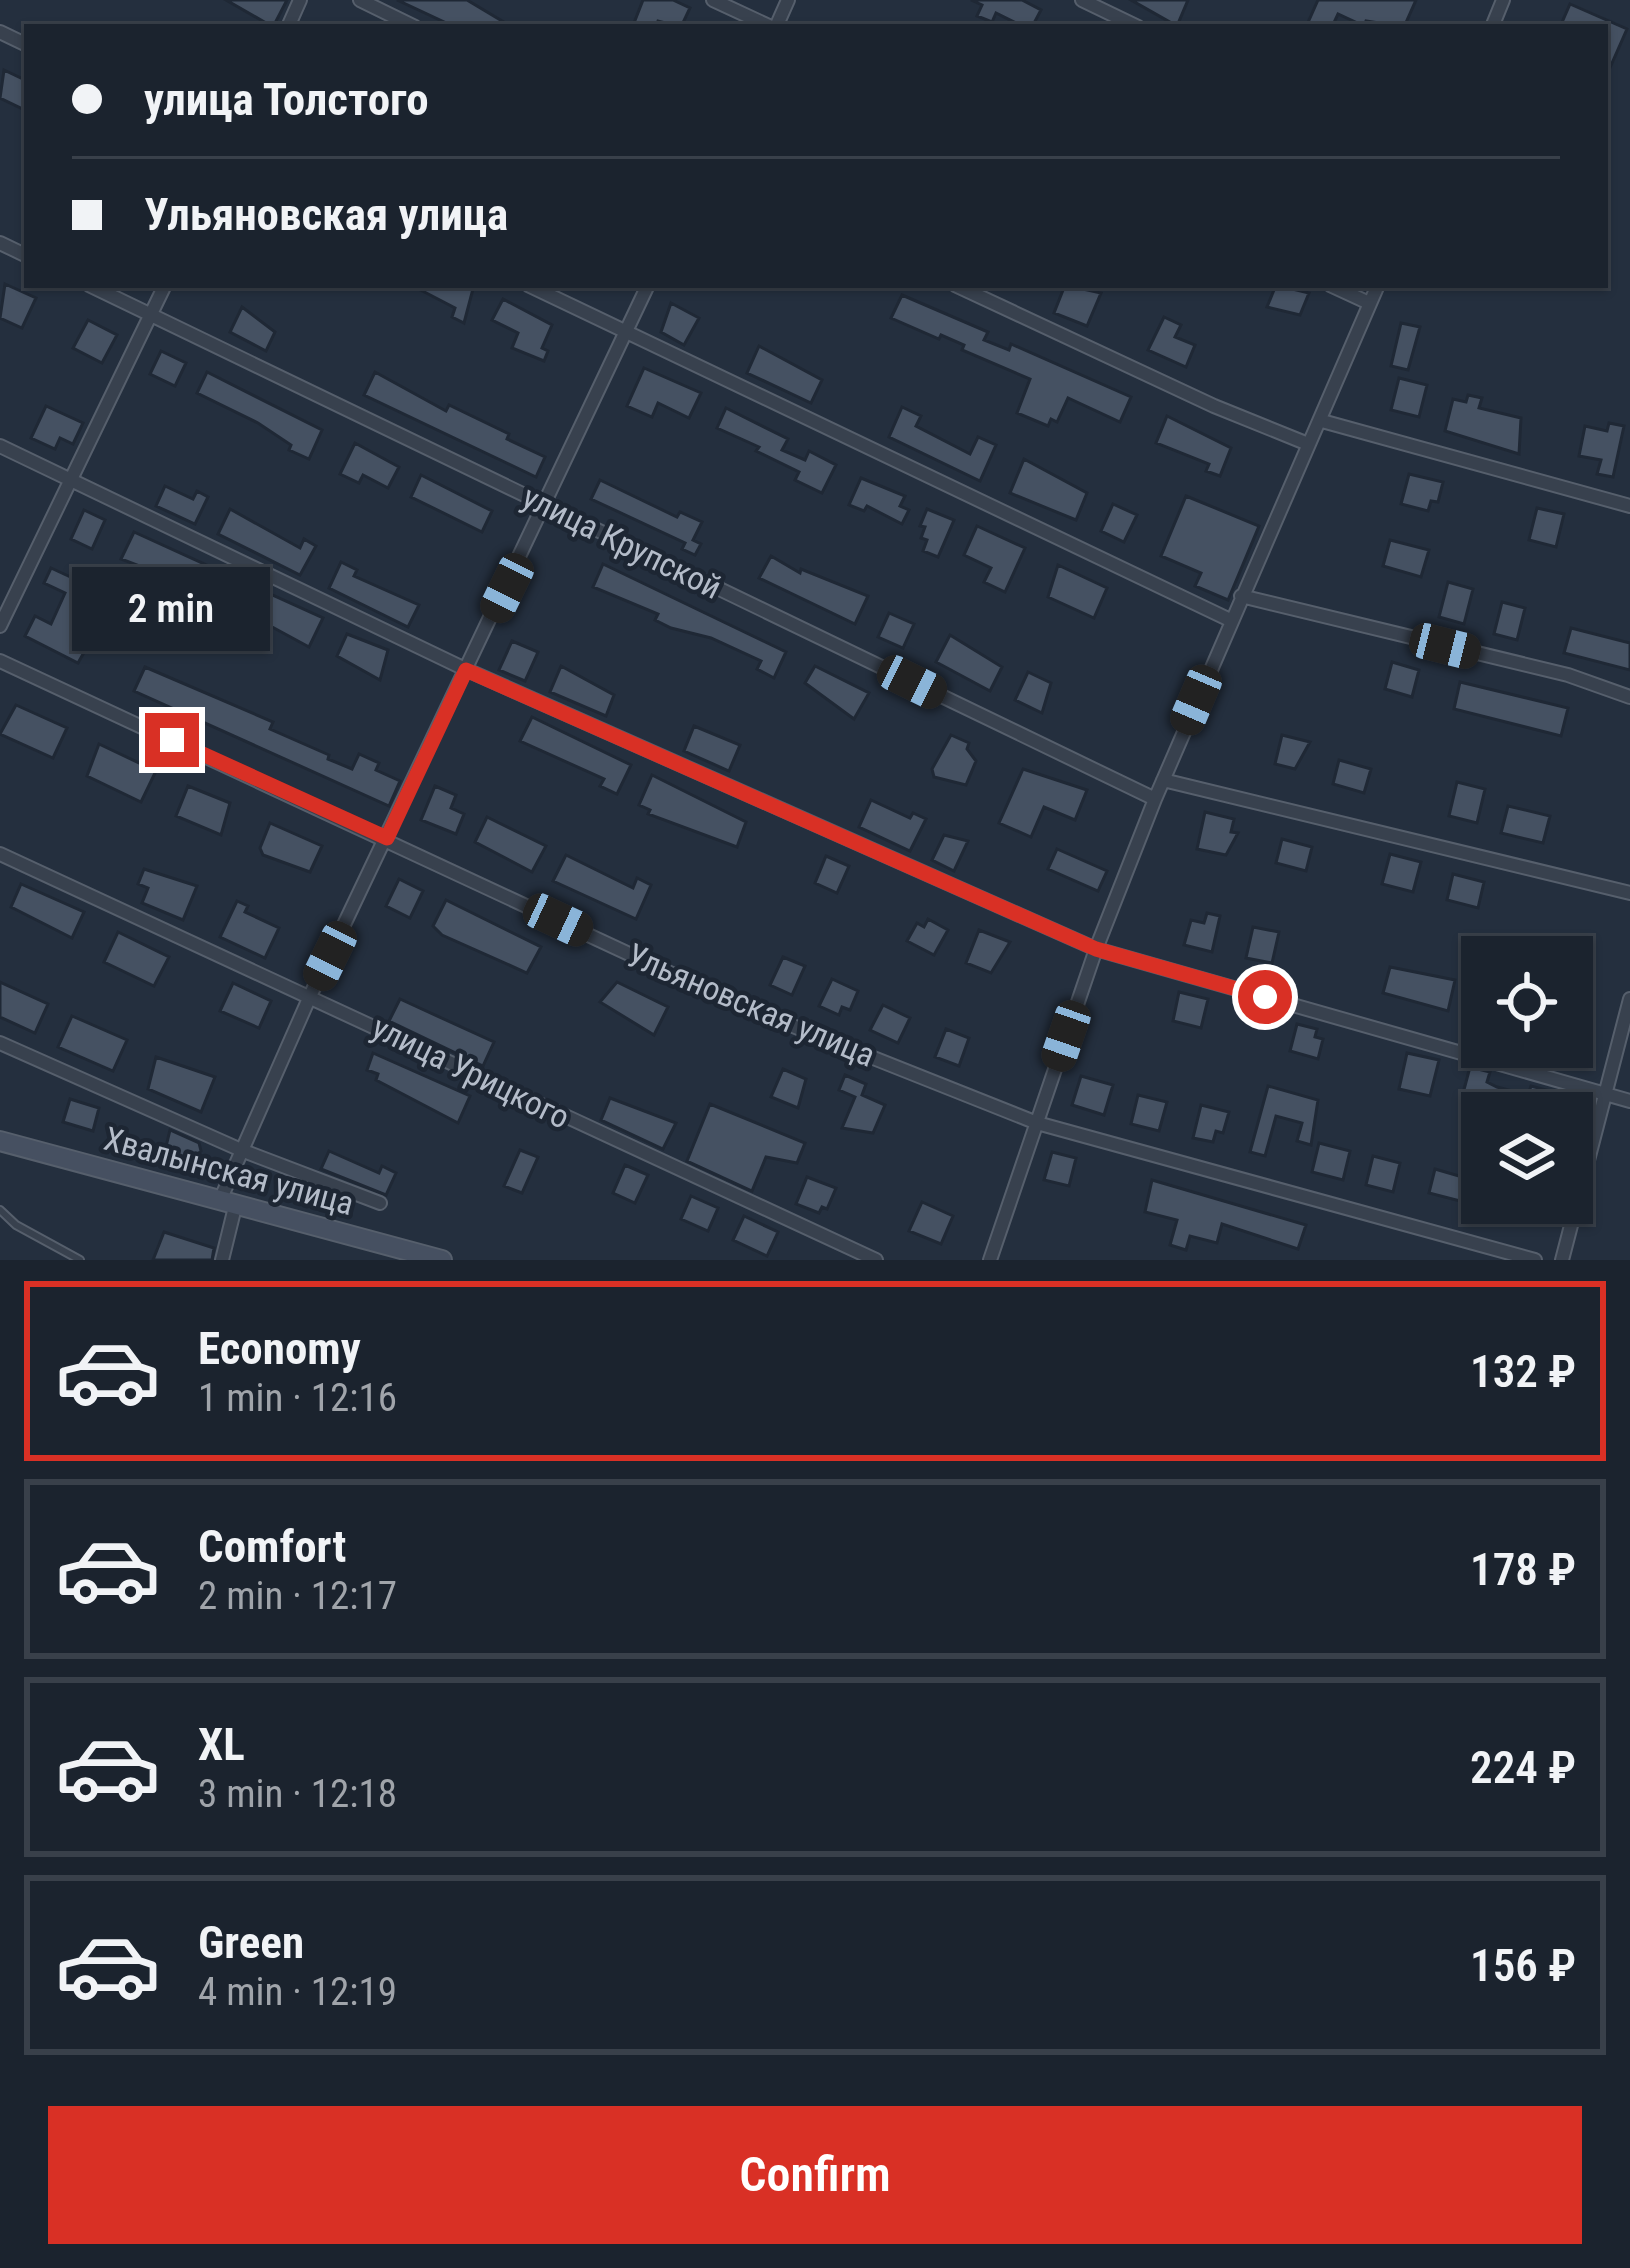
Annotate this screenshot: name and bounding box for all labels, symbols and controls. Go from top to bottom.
text: улица Толстого [144,73,429,126]
text: Ульяновская улица [144,188,508,241]
street label: улица Крупской [516,477,728,607]
car [475,548,539,628]
callout: 2 min [73,566,271,650]
text: 2 min [128,586,214,632]
car [1406,620,1484,672]
car [872,650,952,714]
car [1165,660,1227,740]
route end [145,713,199,767]
car [518,888,598,952]
car [298,916,362,996]
street label: Ульяновская улица [621,935,881,1075]
map controls [1461,936,1593,1224]
button: locate [1461,936,1593,1068]
route start [1238,970,1292,1024]
car [1037,996,1095,1076]
street label: улица Урицкого [366,1007,576,1137]
button: layers [1461,1092,1593,1224]
street label: Хвалынская улица [100,1119,358,1223]
icon: car [54,1317,162,1425]
text: Economy [198,1322,361,1375]
text: 132 ₽ [1470,1345,1576,1398]
text: 1 min · 12:16 [198,1375,397,1421]
icon: car [54,1515,162,1623]
text: Comfort [198,1520,346,1573]
text: 178 ₽ [1470,1543,1576,1596]
text: 2 min · 12:17 [198,1573,397,1619]
icon: car [54,1713,162,1821]
text: XL [198,1718,245,1771]
text: 224 ₽ [1470,1741,1576,1794]
text: 3 min · 12:18 [198,1771,397,1817]
icon: car [54,1911,162,2019]
text: Green [198,1916,304,1969]
text: 156 ₽ [1470,1939,1576,1992]
text: 4 min · 12:19 [198,1969,397,2015]
button: Confirm [48,2106,1582,2244]

